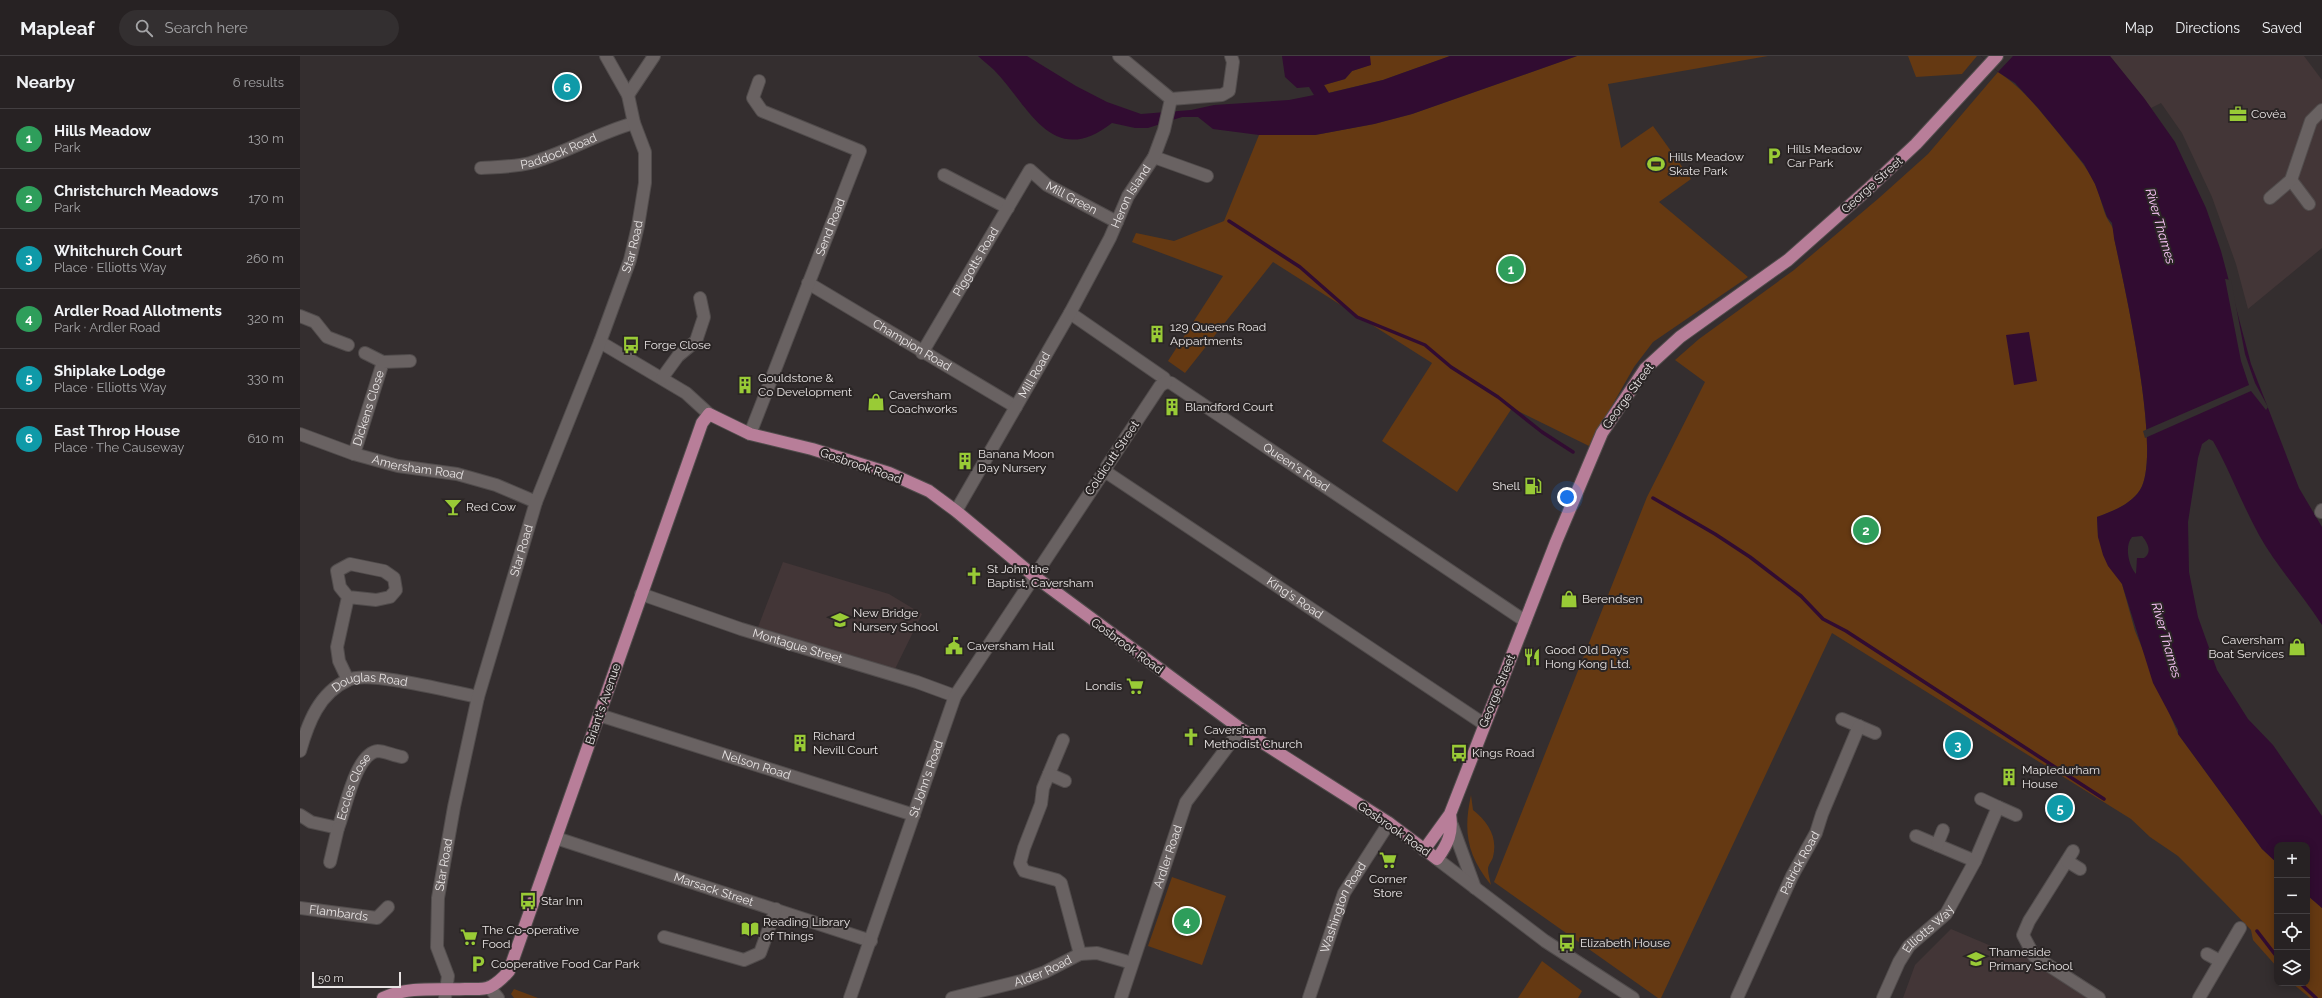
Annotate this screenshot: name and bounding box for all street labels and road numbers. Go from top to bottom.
street label: Paddock Road [519,130,599,172]
street label: George Street [1838,154,1906,216]
street label: Heron Island [1108,162,1154,230]
street label: Mill Green [1044,179,1100,217]
street label: Send Road [813,196,848,258]
street label: Star Road [619,219,646,275]
street label: Piggotts Road [950,225,1002,299]
street label: Champion Road [870,316,954,374]
street label: Mill Road [1016,349,1053,401]
street label: George Street [1600,360,1656,432]
street label: Dickens Close [350,369,387,448]
street label: Coldicutt Street [1082,418,1142,498]
street label: Queen's Road [1260,440,1332,494]
street label: Gosbrook Road [818,445,904,487]
street label: Amersham Road [371,452,465,483]
street label: Star Road [507,523,536,578]
street label: King's Road [1264,574,1326,622]
street label: Gosbrook Road [1088,615,1166,677]
street label: Montague Street [751,626,844,666]
street label: George Street [1476,652,1518,730]
street label: Briant's Avenue [583,661,623,747]
street label: Douglas Road [329,670,409,695]
street label: St John's Road [906,739,946,819]
street label: Nelson Road [720,747,792,782]
street label: Eccles Close [334,750,374,822]
street label: Gosbrook Road [1355,799,1433,859]
street label: Ardler Road [1151,823,1185,890]
street label: Patrick Road [1778,829,1822,897]
street label: Star Road [432,837,455,892]
street label: Washington Road [1318,859,1369,955]
street label: Marsack Street [672,870,755,909]
street label: Flambards [308,902,369,924]
street label: Elliotts Way [1900,902,1957,955]
street label: Alder Road [1013,952,1074,989]

